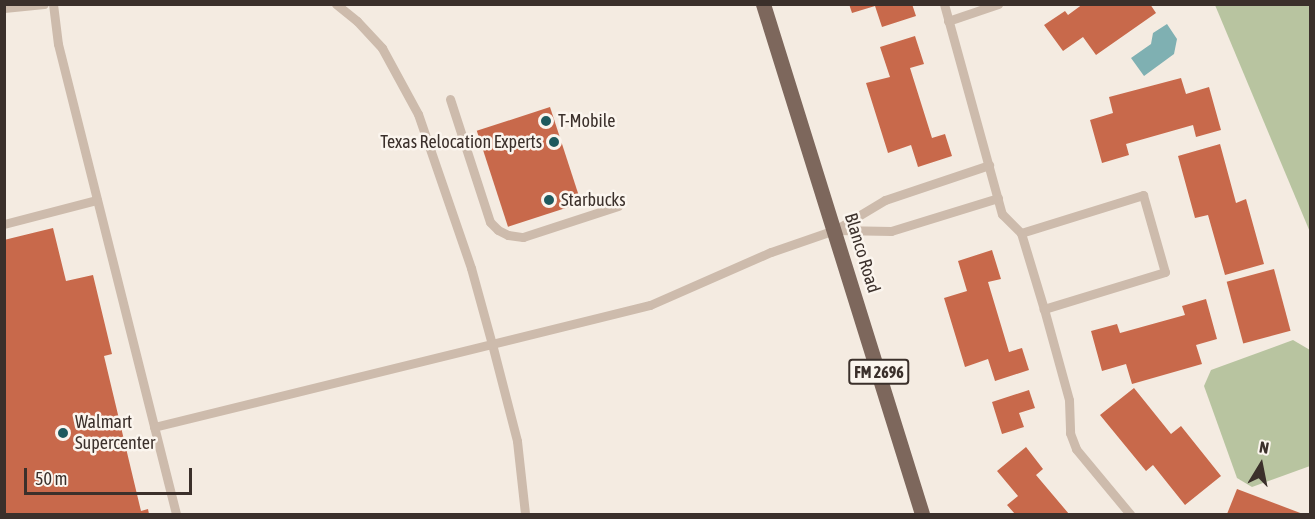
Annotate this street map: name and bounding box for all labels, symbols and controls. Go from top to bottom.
place label: T-Mobile [558,110,615,132]
marker: T-Mobile [539,114,553,128]
place label: Texas Relocation Experts [380,131,542,153]
marker: Texas Relocation Experts [547,135,561,149]
place label: Starbucks [561,189,626,211]
marker: Starbucks [542,193,556,207]
street label: Blanco Road [840,210,884,296]
road number: FM 2696 [848,359,910,385]
place label: Walmart Supercenter [75,412,155,454]
marker: Walmart Supercenter [56,426,70,440]
north arrow [1231,435,1291,495]
text: N [1258,438,1270,457]
scale bar [27,456,195,494]
text: 50 m [35,468,67,489]

